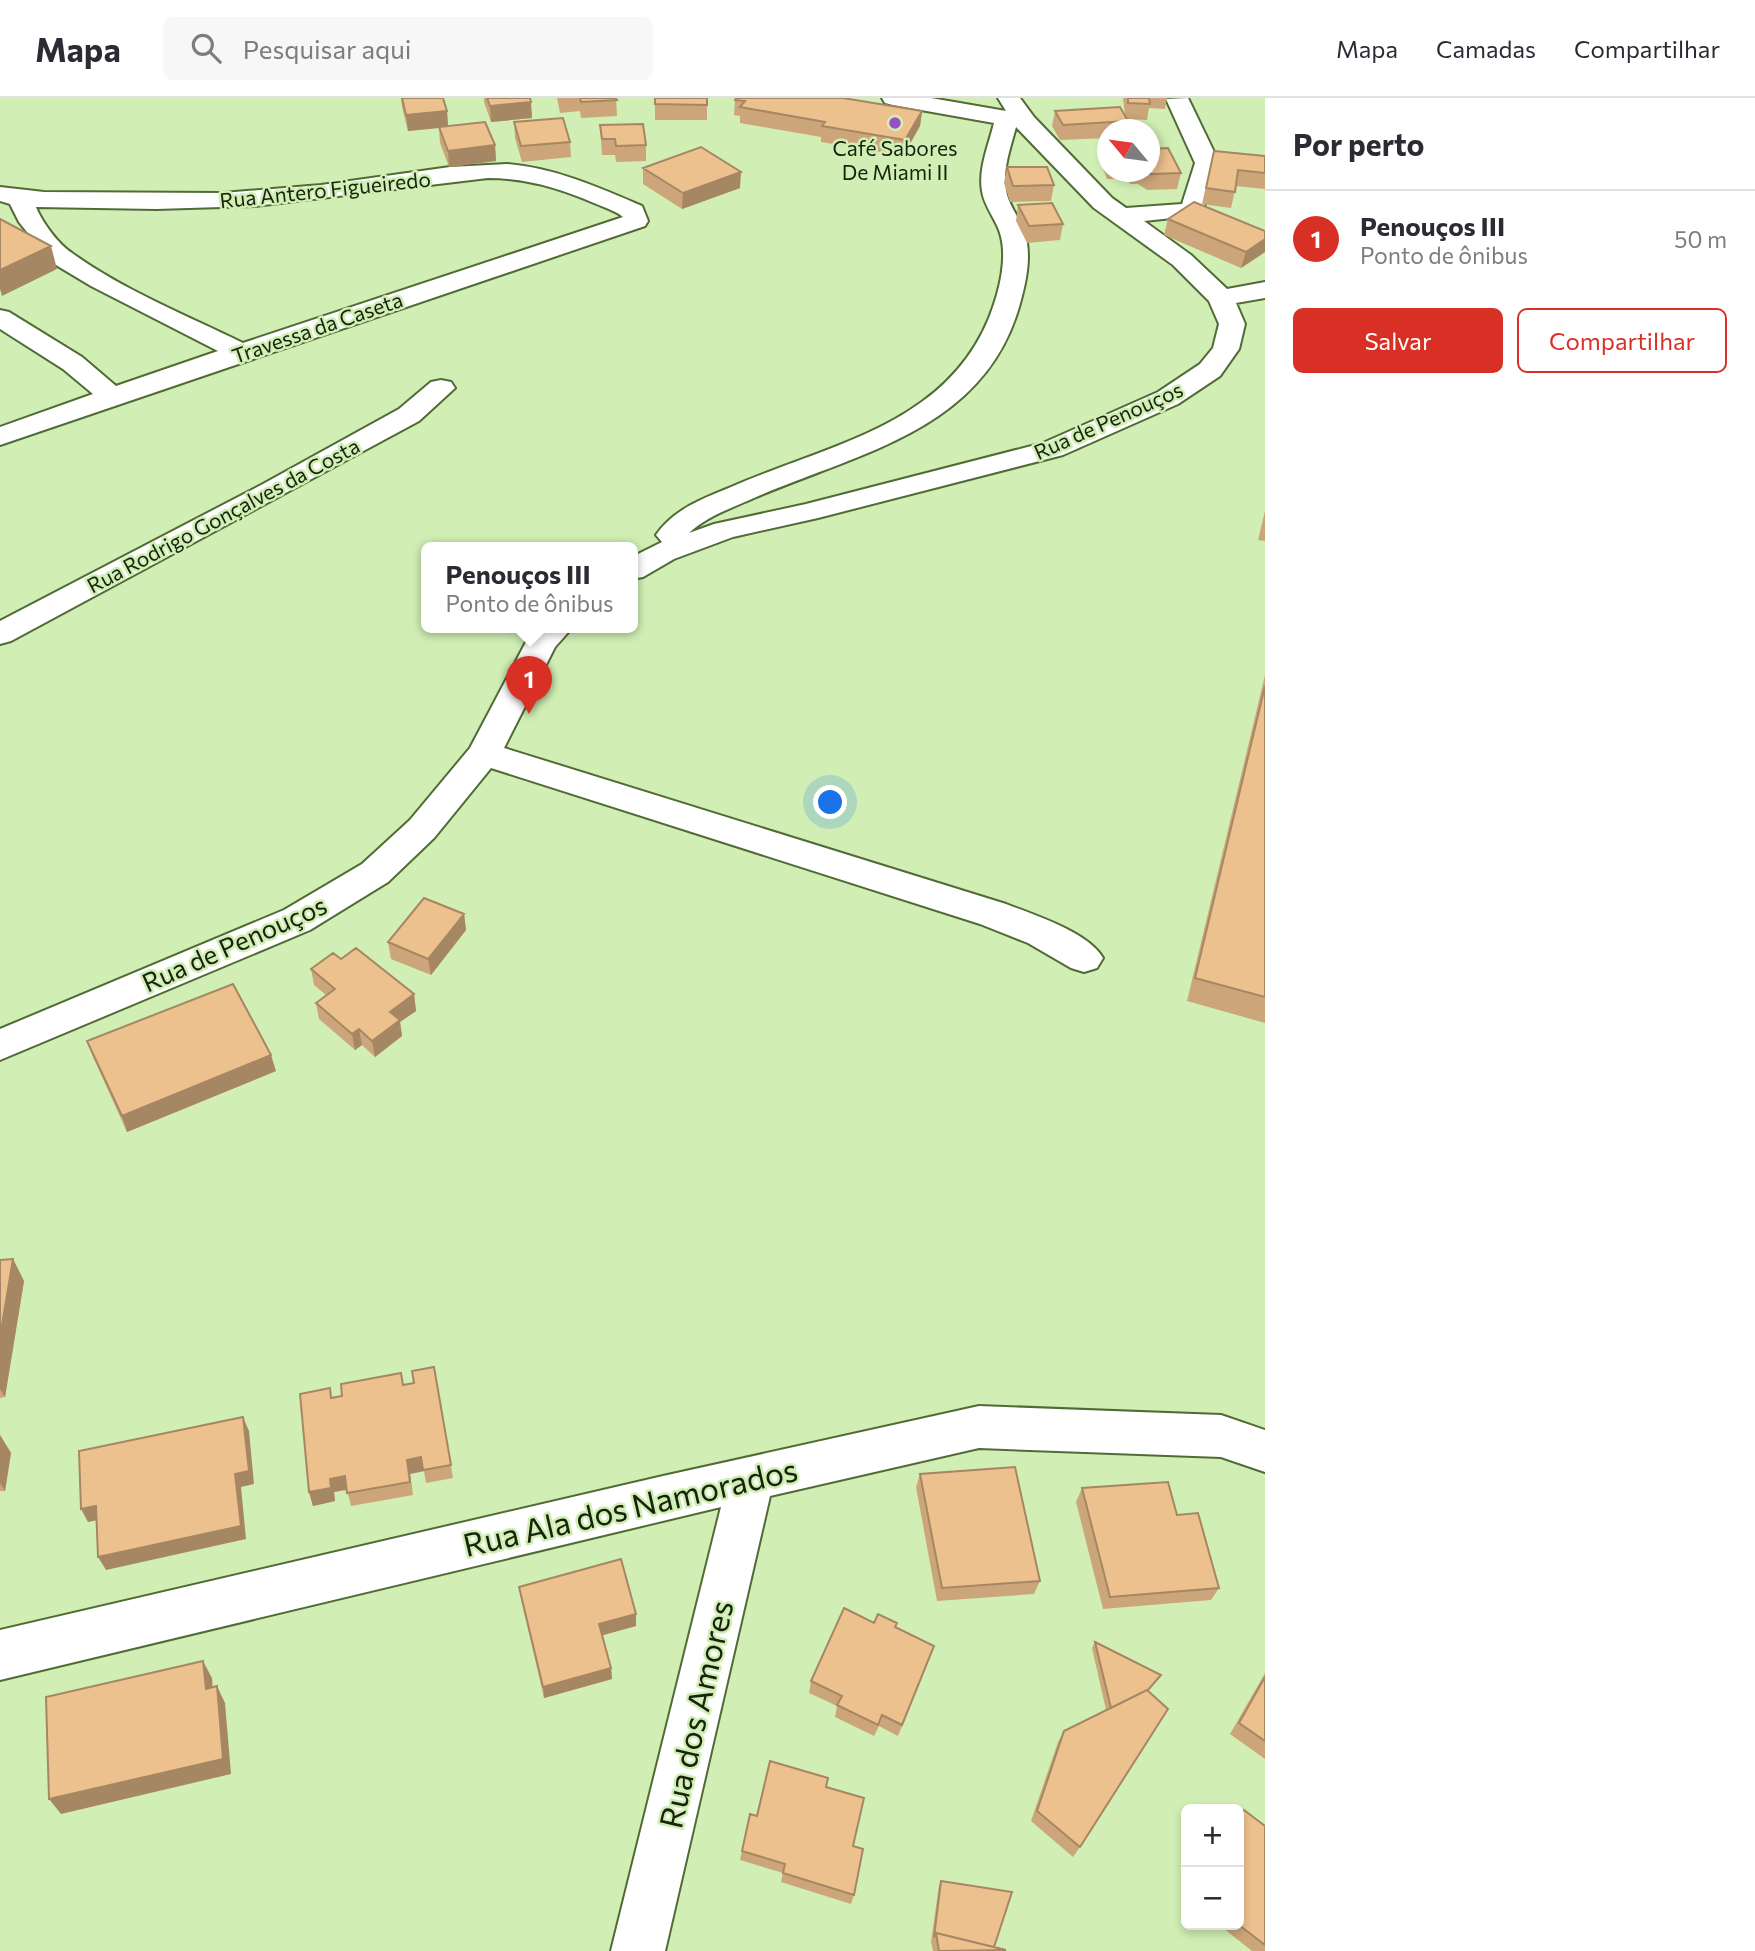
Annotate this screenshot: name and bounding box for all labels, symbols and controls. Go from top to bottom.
search box [163,17,653,80]
text: Mapa [35,28,121,69]
icon: search [187,29,225,67]
text: Pesquisar aqui [243,33,411,64]
text: Mapa [1336,34,1398,63]
text: Camadas [1436,34,1536,63]
text: Compartilhar [1574,34,1720,63]
marker: Café Sabores De Miami II [887,115,903,131]
north arrow [1097,119,1160,182]
text: Por perto [1293,125,1425,162]
place label: Café Sabores De Miami II [832,135,958,184]
street label: Rua Antero Figueiredo [218,165,432,213]
text: Penouços III [1360,210,1505,241]
text: 1 [1311,225,1321,253]
text: 50 m [1674,225,1727,253]
text: Ponto de ônibus [1360,241,1528,269]
street label: Travessa da Caseta [228,286,406,368]
button: Salvar [1293,308,1503,373]
button: Compartilhar [1517,308,1727,373]
street label: Rua de Penouços [1030,376,1186,464]
street label: Rua Rodrigo Gonçalves da Costa [83,432,363,598]
popup [421,542,638,633]
text: Penouços III [446,558,591,589]
text: Ponto de ônibus [446,589,613,617]
pin: 1 [506,656,552,714]
your location [813,785,847,819]
street label: Rua de Penouços [137,888,331,998]
street label: Rua Ala dos Namorados [459,1448,801,1564]
street label: Rua dos Amores [649,1596,741,1832]
map controls [1181,1804,1244,1930]
button: + [1181,1804,1244,1867]
button: − [1181,1867,1244,1930]

